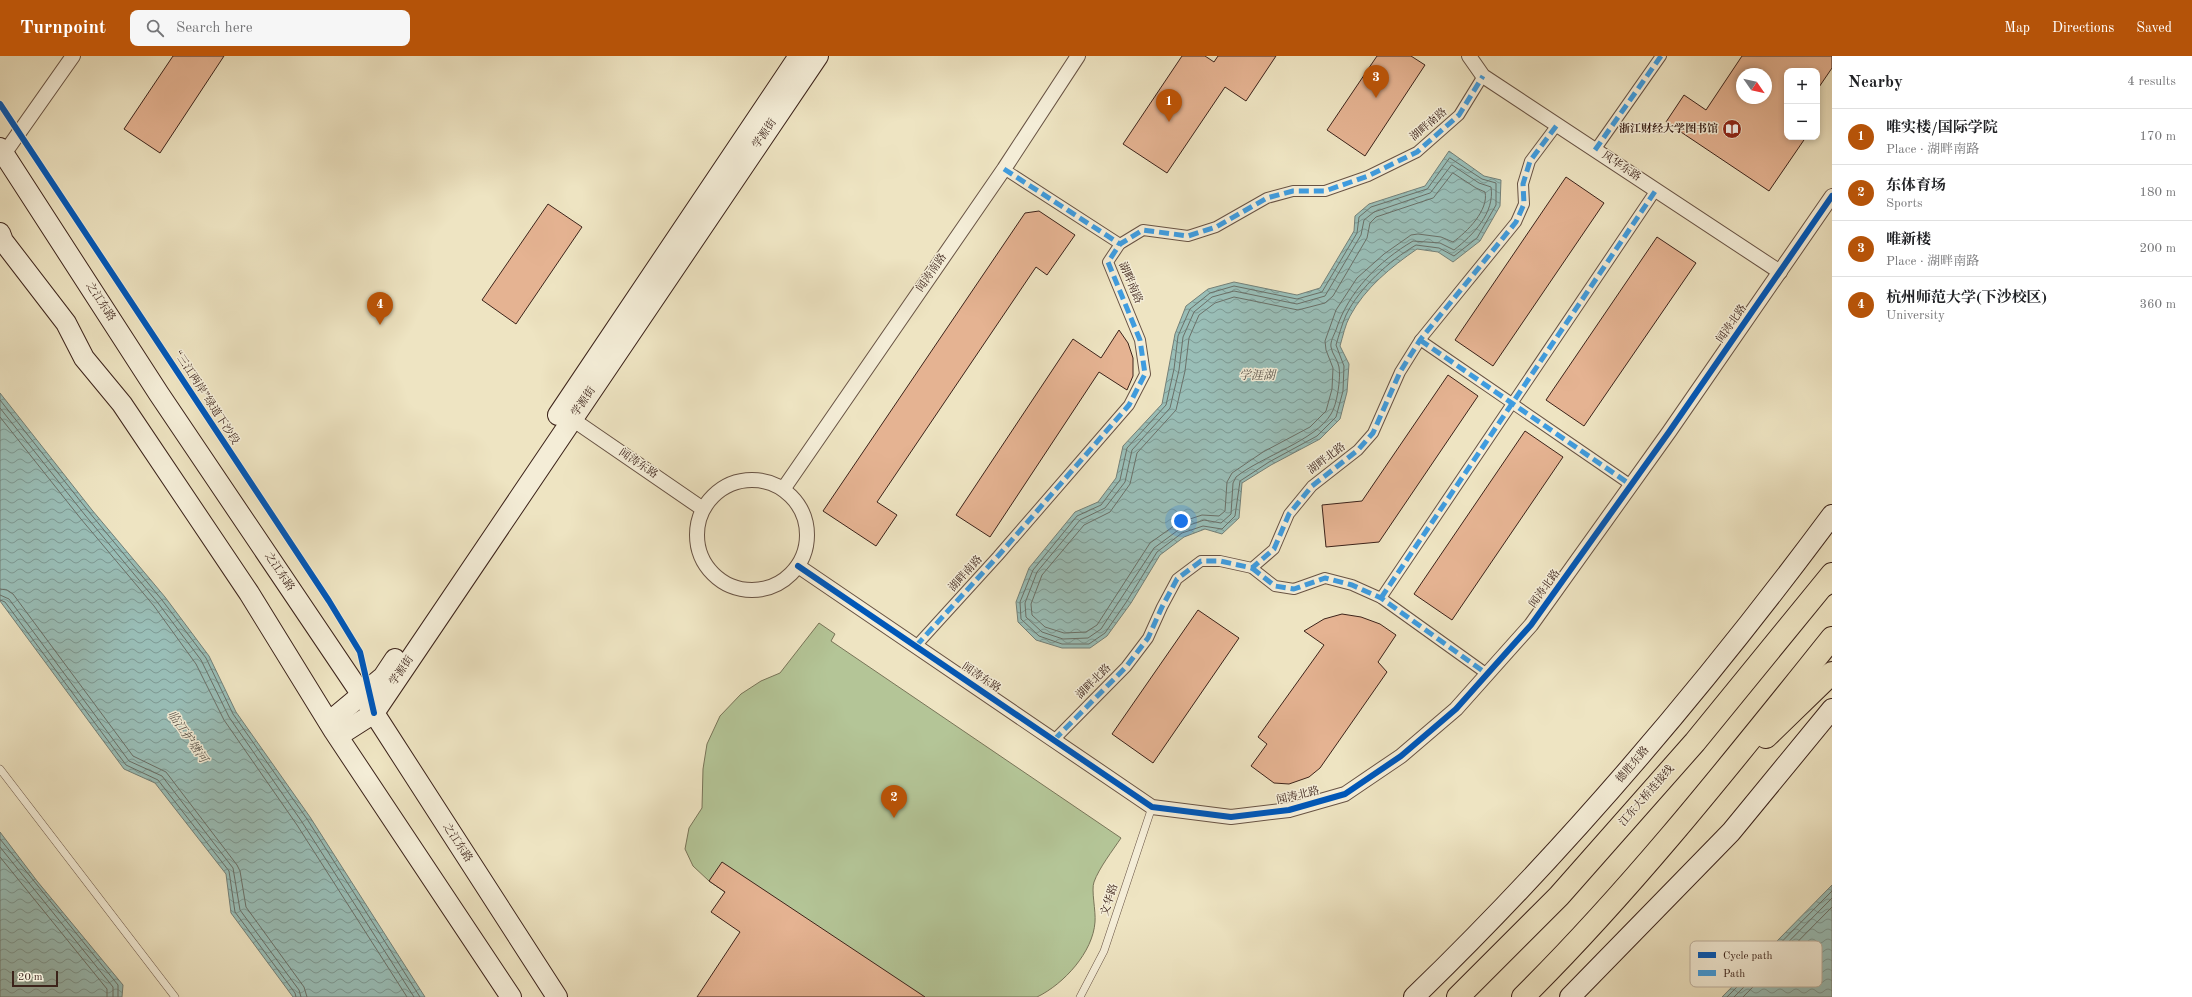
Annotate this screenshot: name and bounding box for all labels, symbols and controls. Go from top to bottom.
search box [130,10,410,46]
icon: search [144,17,166,39]
text: Turnpoint [20,19,106,38]
text: Search here [176,21,253,36]
text: Map [2004,21,2030,35]
text: Directions [2052,21,2114,35]
text: Saved [2136,21,2172,35]
pin: 3 [1363,65,1389,98]
north arrow [1736,68,1772,104]
map controls [1784,68,1820,140]
button: + [1784,68,1820,104]
text: Nearby [1848,74,1903,91]
text: 4 results [2127,75,2176,88]
pin: 1 [1156,89,1182,122]
button: − [1784,104,1820,140]
street label: 湖畔南路 [1407,105,1449,143]
street label: 学源街 [750,116,779,151]
library icon: 浙江财经大学图书馆 [1721,118,1743,140]
text: 唯实楼/国际学院 [1886,121,1998,136]
place label: 浙江财经大学图书馆 [1619,122,1718,135]
text: 1 [1857,130,1865,143]
text: 170 m [2139,130,2176,143]
text: Place · 湖畔南路 [1886,143,1979,156]
street label: 风华东路 [1600,149,1644,184]
text: 东体育场 [1886,179,1946,194]
text: 2 [1857,186,1865,199]
text: 180 m [2139,186,2176,199]
text: Sports [1886,197,1923,210]
text: 唯新楼 [1886,233,1931,248]
text: 3 [1857,242,1865,255]
text: 200 m [2139,242,2176,255]
street label: 闻涛南路 [913,251,949,294]
text: Place · 湖畔南路 [1886,255,1979,268]
street label: 湖畔南路 [1116,260,1145,305]
street label: 之江东路 [83,279,118,323]
text: 杭州师范大学(下沙校区) [1886,291,2047,306]
pin: 4 [367,292,393,325]
text: 4 [1857,298,1865,311]
text: 360 m [2139,298,2176,311]
street label: 闻涛北路 [1713,302,1749,345]
text: University [1886,309,1945,322]
street label: “三江两岸”绿道下沙段 [172,348,242,447]
water label: 学涯湖 [1239,368,1277,382]
street label: 学源街 [569,384,598,419]
street label: 湖畔北路 [1305,440,1348,477]
street label: 闻涛东路 [617,445,660,481]
your location [1171,511,1191,531]
street label: 之江东路 [262,550,298,593]
street label: 湖畔南路 [946,553,985,594]
street label: 闻涛北路 [1526,567,1562,610]
street label: 学源街 [387,653,416,688]
street label: 闻涛东路 [960,659,1003,695]
street label: 湖畔北路 [1073,661,1113,701]
water label: 临江护塘河 [165,708,212,767]
street label: 德胜东路 [1613,743,1652,785]
street label: 江东大桥连接线 [1616,762,1676,829]
street label: 闻涛北路 [1275,784,1321,806]
pin: 2 [881,785,907,818]
street label: 之江东路 [440,820,475,864]
street label: 文华路 [1098,882,1120,917]
legend [1690,941,1822,987]
text: Cycle path [1723,951,1773,962]
scale bar [12,969,58,988]
text: Path [1723,969,1745,980]
text: 20 m [18,972,43,983]

